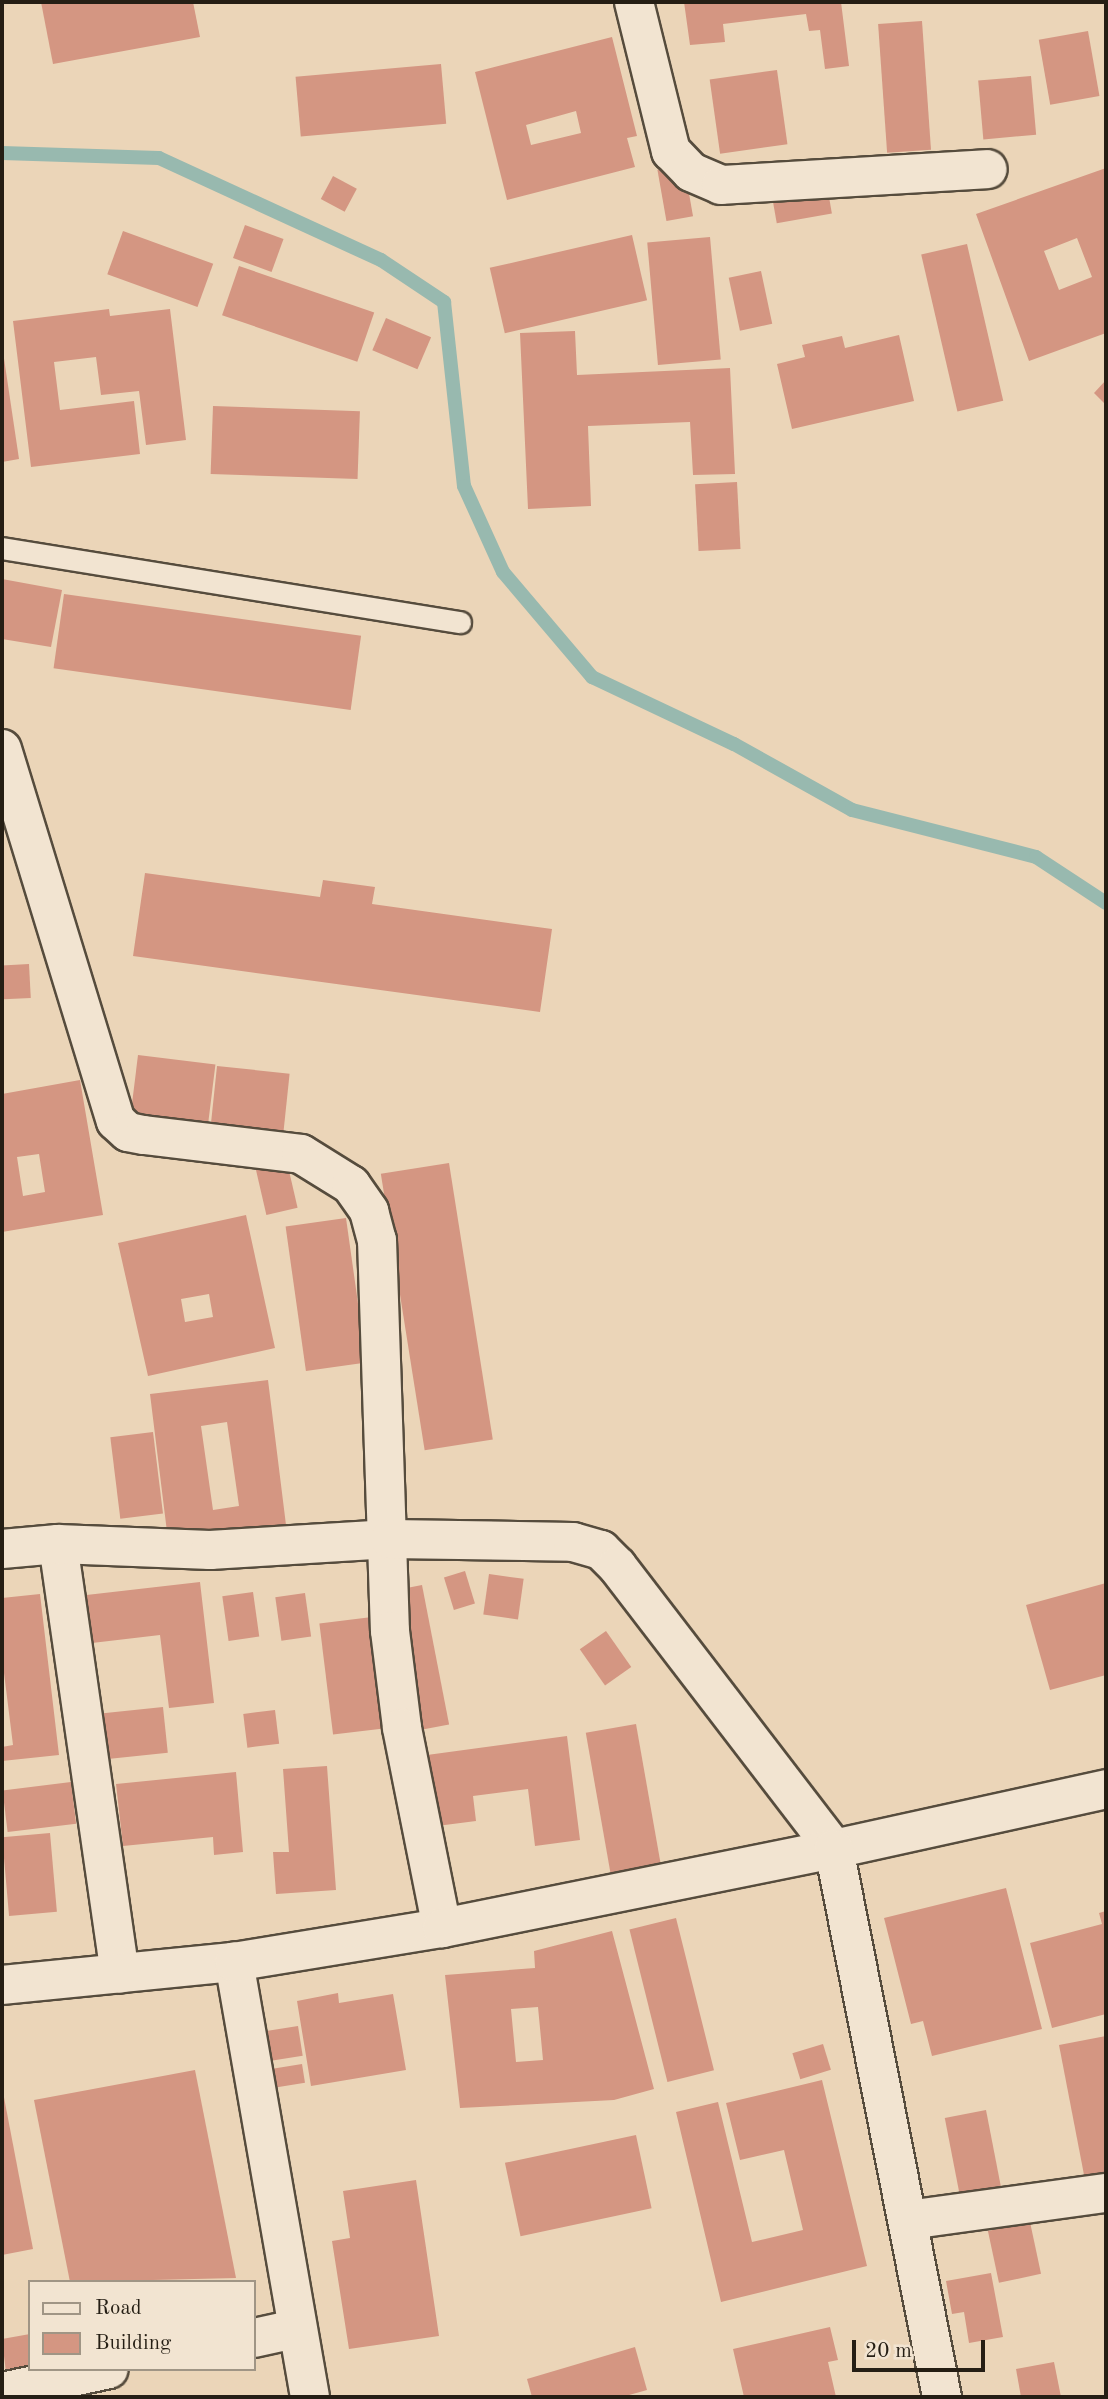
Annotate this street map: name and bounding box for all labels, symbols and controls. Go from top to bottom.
legend [28,2280,256,2371]
text: Road [95,2298,142,2319]
scale bar [856,2326,989,2370]
text: Building [95,2333,171,2354]
text: 20 m [865,2341,912,2362]

